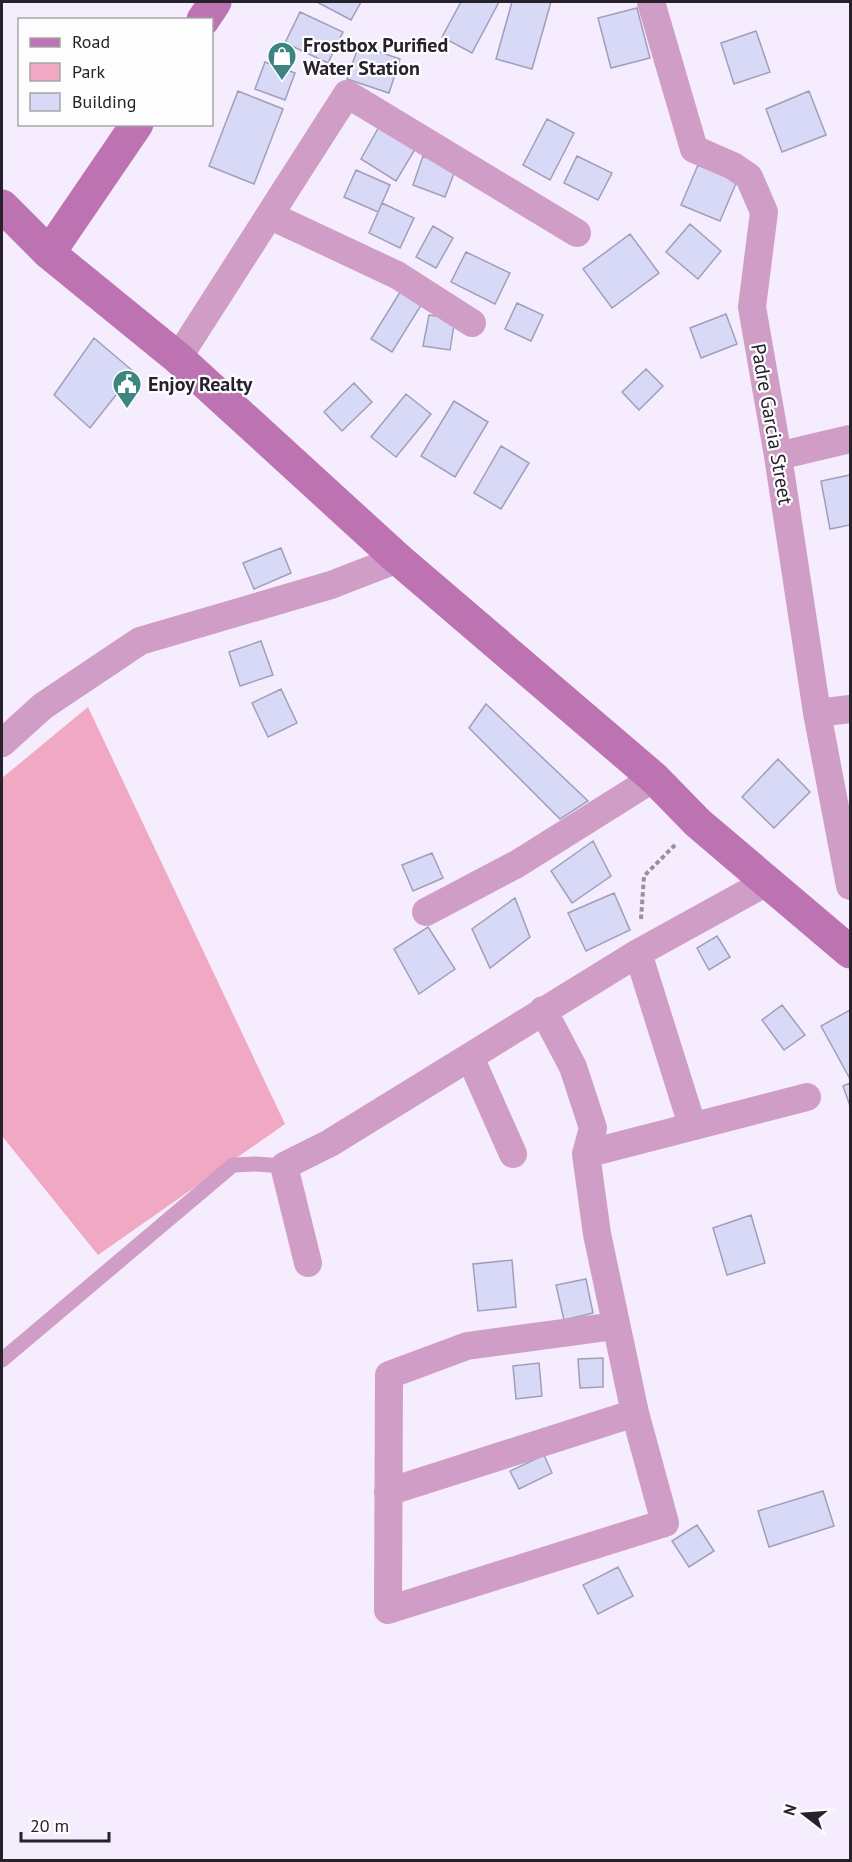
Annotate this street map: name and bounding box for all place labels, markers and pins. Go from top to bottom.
place label: Frostbox Purified Water Station [303,32,448,81]
shop icon: Frostbox Purified Water Station [266,40,298,82]
public building icon: Enjoy Realty [111,368,143,410]
place label: Enjoy Realty [148,371,253,397]

